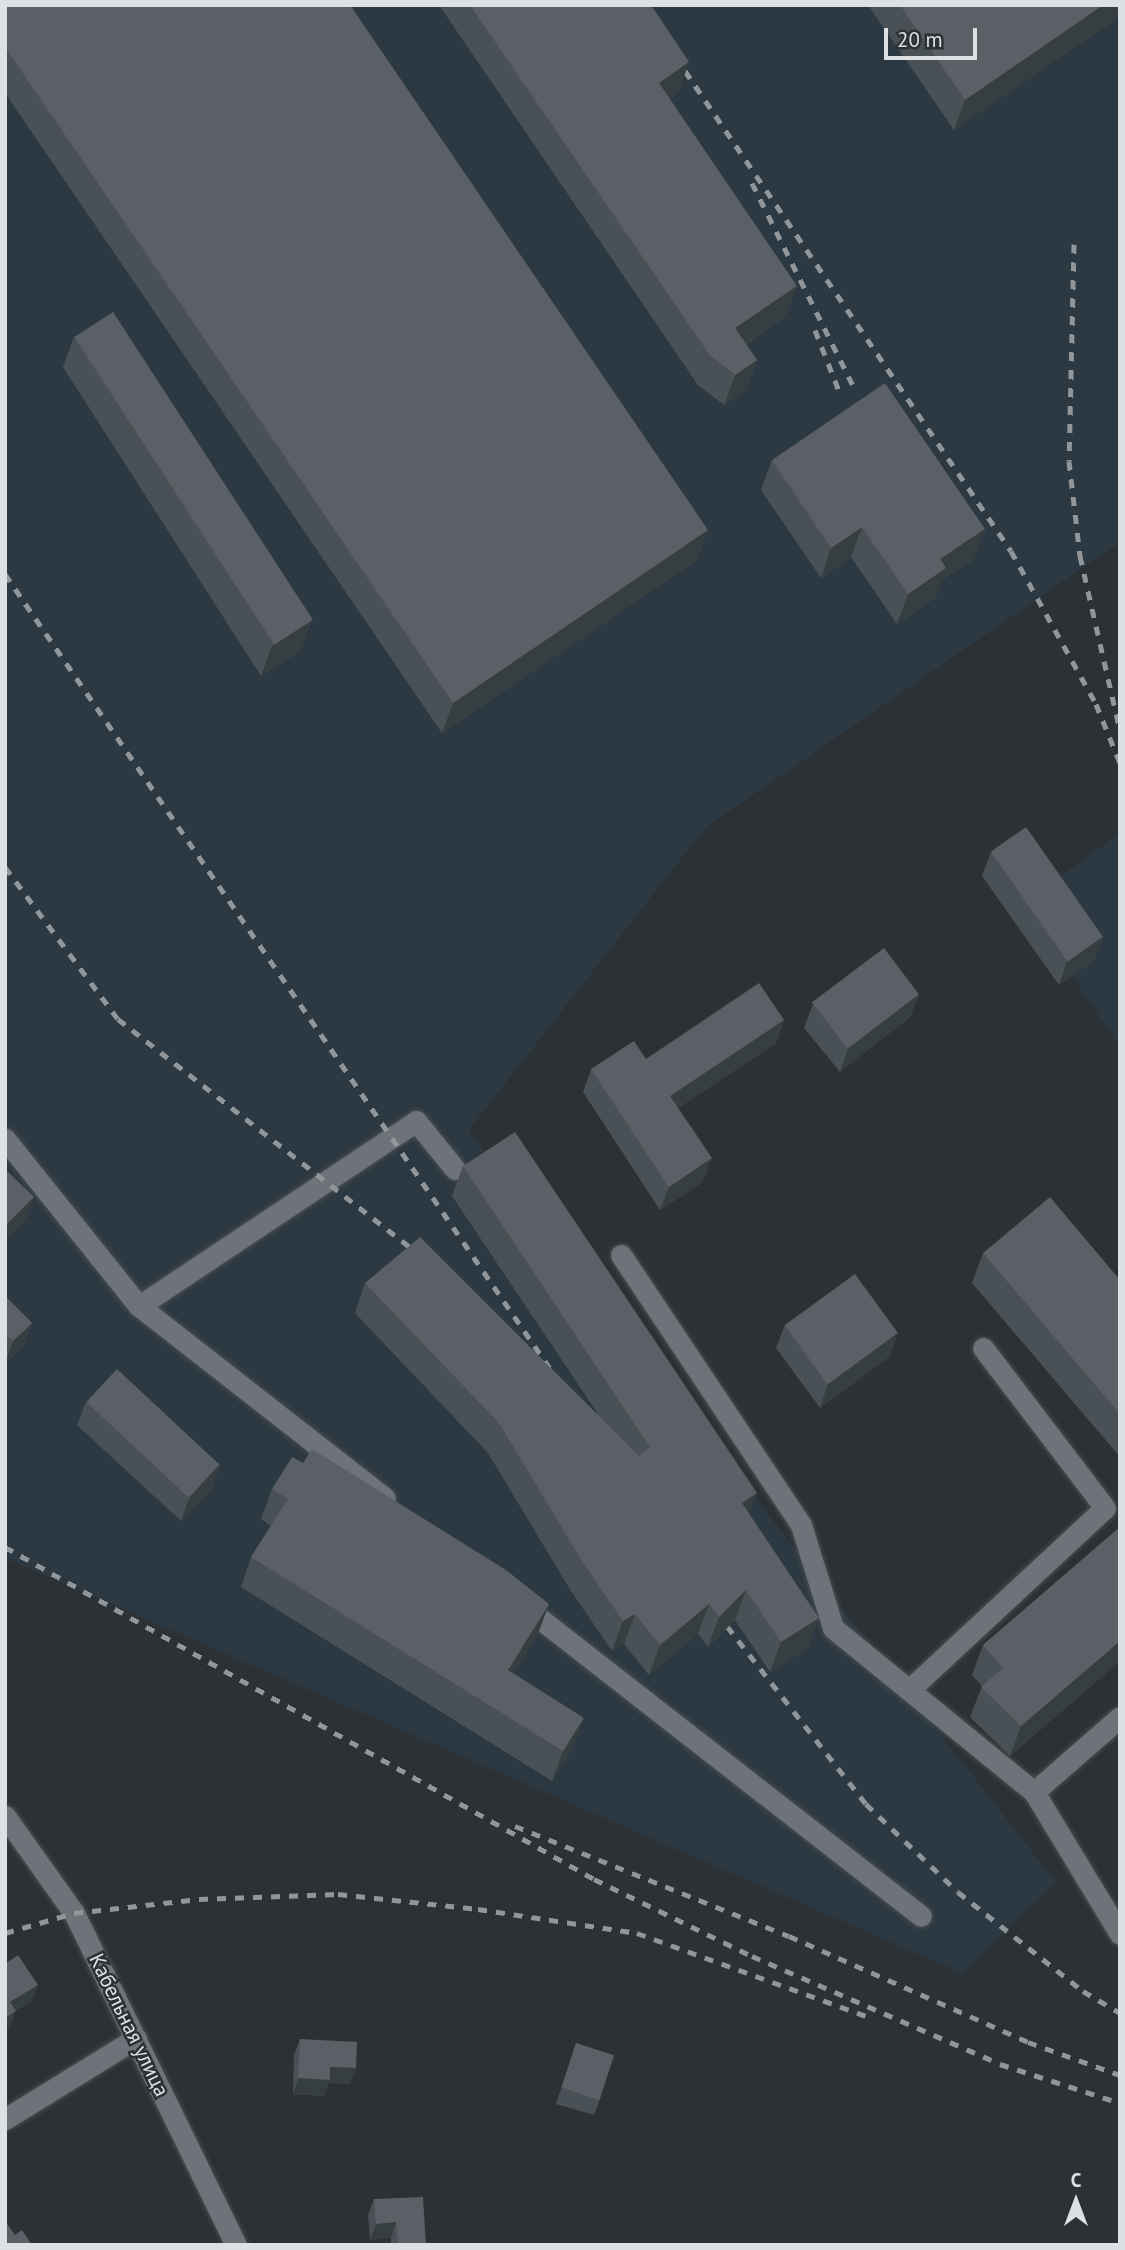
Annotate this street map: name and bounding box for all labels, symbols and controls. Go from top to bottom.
scale bar [887,14,980,58]
text: 20 m [897,26,943,53]
street label: Кабельная улица [84,1949,174,2101]
north arrow [1041,2166,1111,2236]
text: С [1071,2168,1081,2192]

